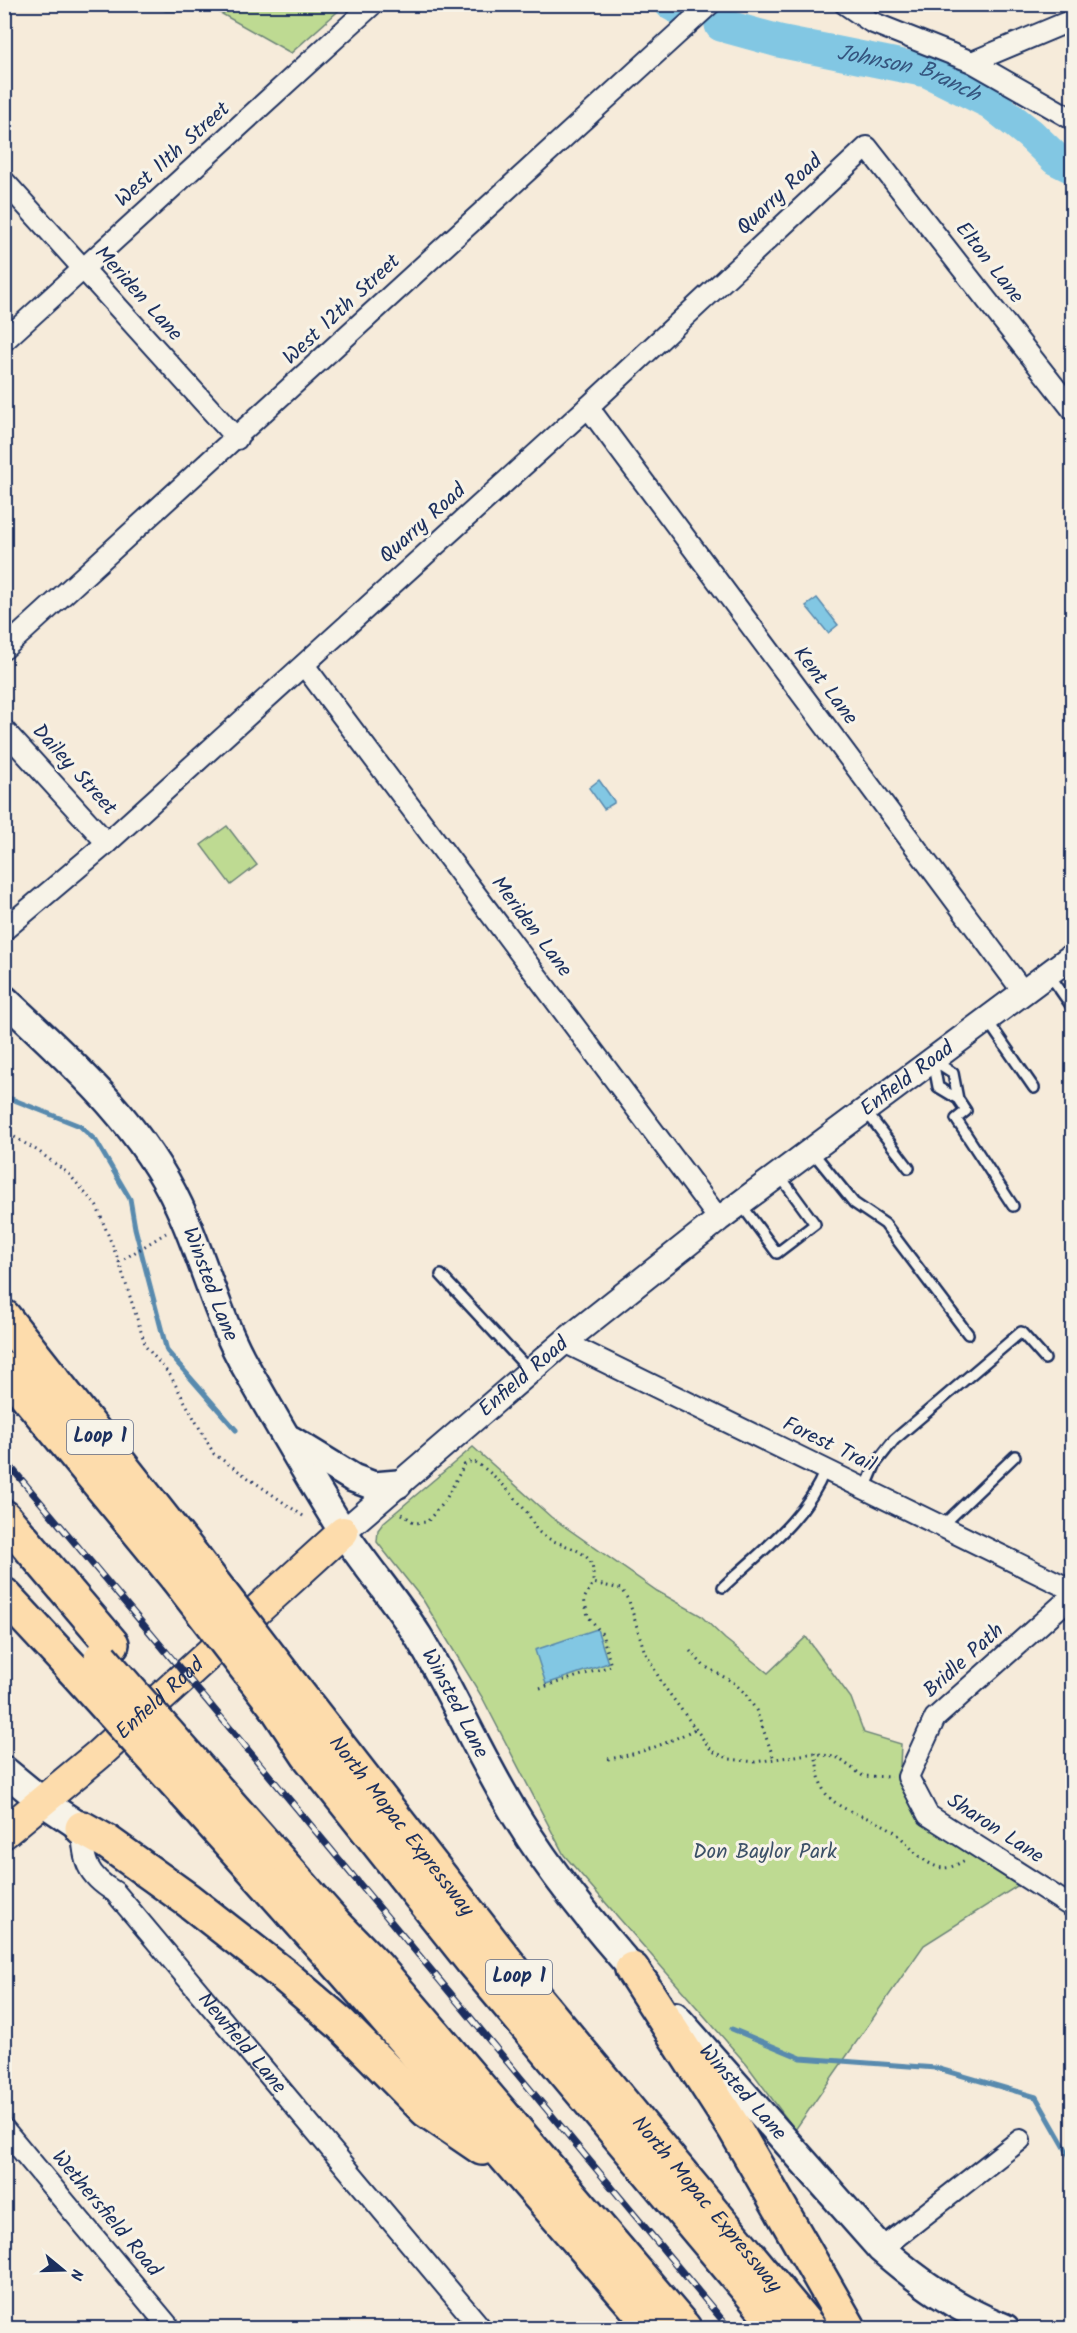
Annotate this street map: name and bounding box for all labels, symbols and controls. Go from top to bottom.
water label: Johnson Branch [834,36,988,113]
street label: West 11th Street [108,93,239,216]
street label: Quarry Road [729,146,831,244]
street label: Elton Lane [946,215,1032,312]
street label: Meriden Lane [86,239,191,350]
street label: West 12th Street [275,246,409,374]
street label: Quarry Road [372,475,474,572]
street label: Kent Lane [784,640,866,733]
street label: Dailey Street [23,716,125,824]
street label: Meriden Lane [482,869,580,985]
street label: Enfield Road [853,1032,962,1125]
street label: Winsted Lane [173,1222,247,1347]
street label: Enfield Road [471,1328,576,1425]
street label: Forest Trail [777,1408,881,1482]
road number: Loop 1 [67,1420,133,1454]
street label: Bridle Path [916,1615,1012,1707]
street label: Winsted Lane [412,1642,498,1765]
street label: Enfield Road [108,1649,212,1748]
street label: North Mopac Expressway [320,1729,483,1924]
street label: Sharon Lane [940,1785,1051,1873]
park label: Don Baylor Park [693,1836,837,1869]
road number: Loop 1 [486,1960,552,1994]
street label: Newfield Lane [189,1985,295,2102]
street label: Winsted Lane [690,2037,795,2149]
street label: North Mopac Expressway [623,2109,790,2301]
street label: Wethersfield Road [43,2143,170,2285]
north arrow [33,2240,93,2300]
text: N [62,2266,89,2283]

